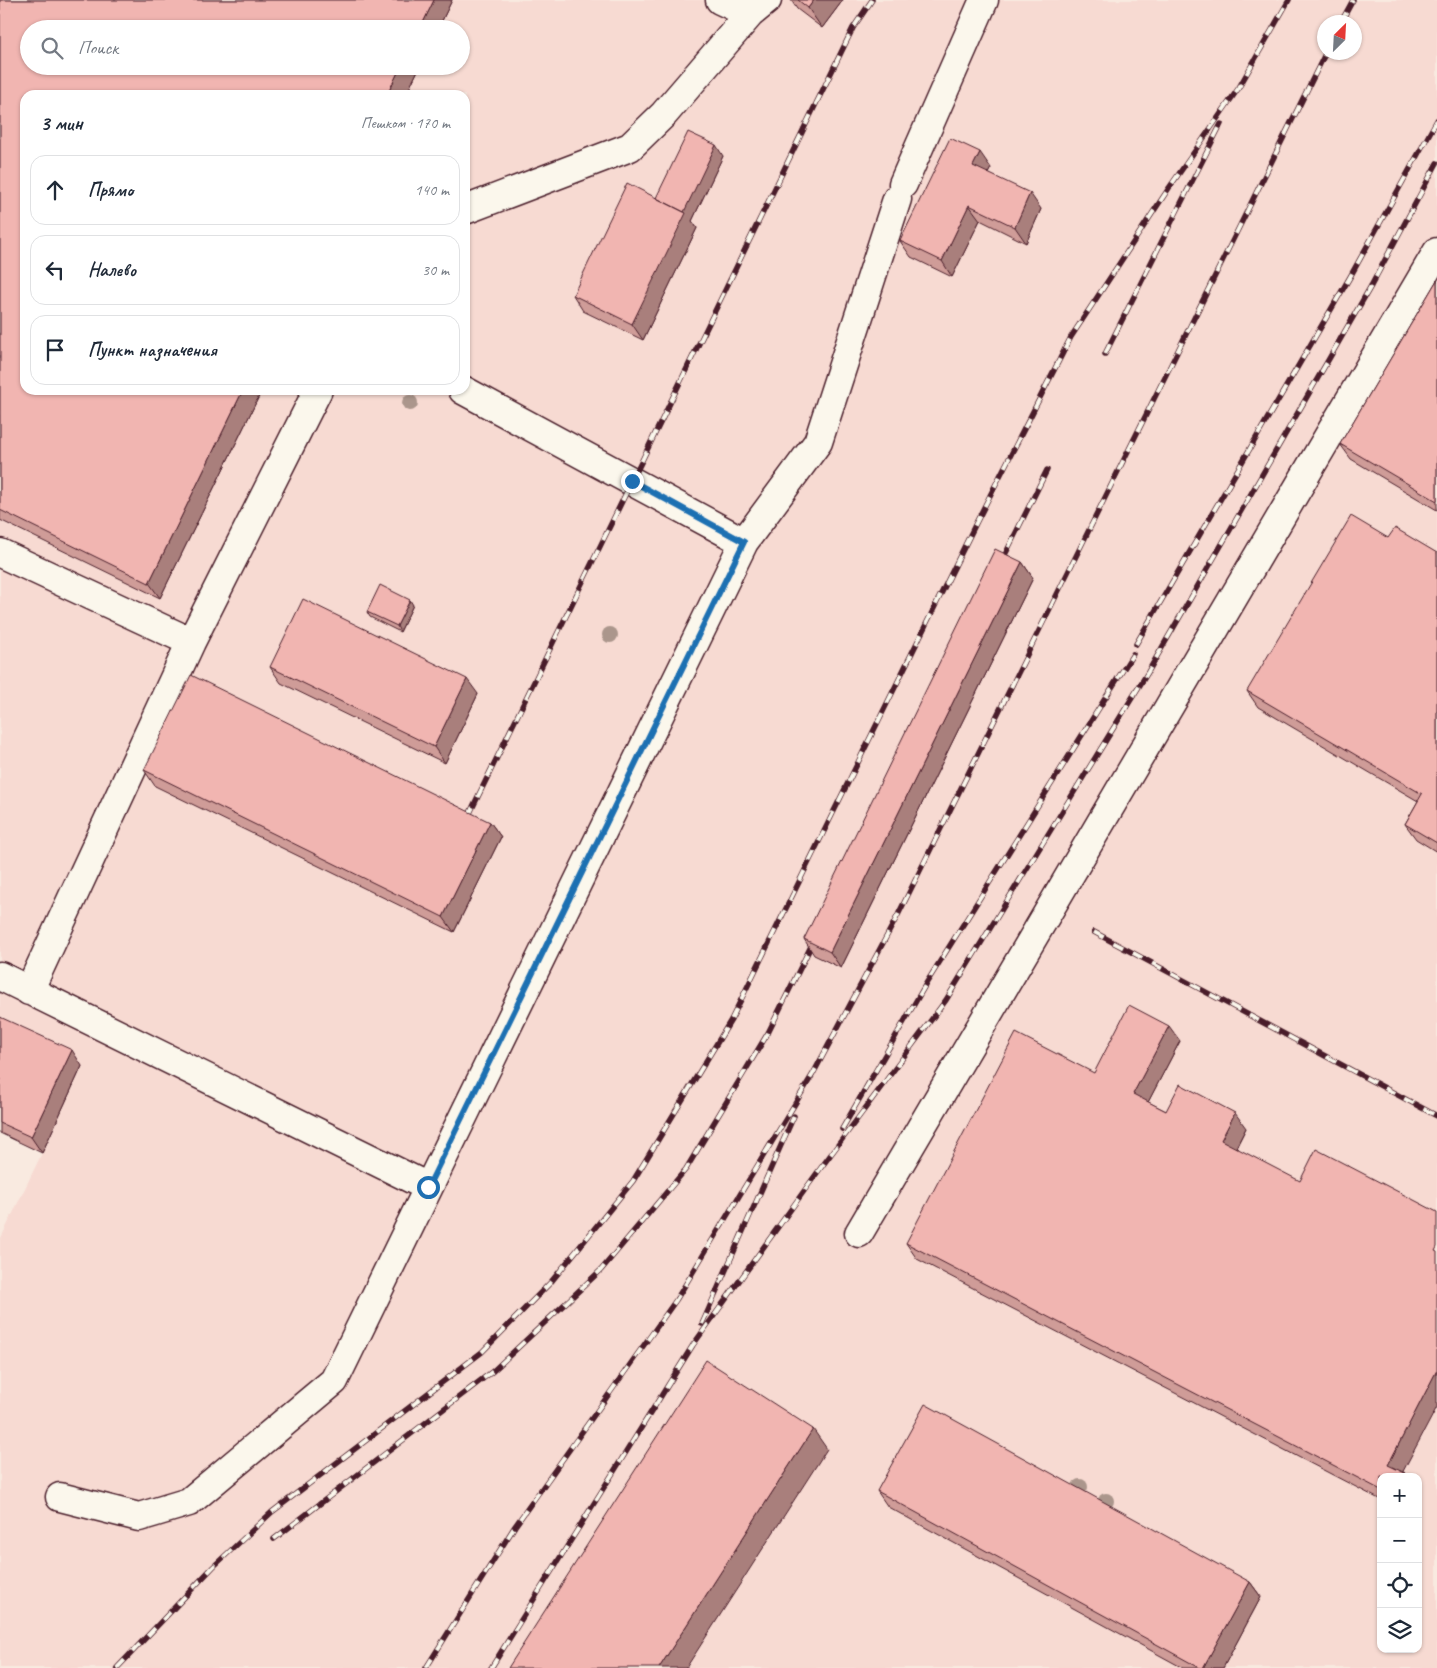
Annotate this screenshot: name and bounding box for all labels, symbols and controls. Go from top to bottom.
north arrow [1317,15,1362,60]
search box [20,20,470,75]
icon: search [38,34,66,62]
text: Поиск [78,36,118,60]
text: 3 мин [40,110,83,136]
text: Пешком · 170 m [361,113,450,133]
icon: ahead [41,176,69,204]
text: Прямо [88,178,133,202]
text: 140 m [415,180,449,200]
icon: left [41,256,69,284]
text: Налево [88,258,136,282]
text: 30 m [422,260,449,280]
icon: arrive [41,336,69,364]
text: Пункт назначения [88,338,217,362]
route end [621,470,644,493]
route start [417,1176,440,1199]
map controls [1377,1473,1422,1653]
button: + [1377,1473,1422,1518]
button: − [1377,1518,1422,1563]
button: locate [1377,1563,1422,1608]
button: layers [1377,1608,1422,1653]

